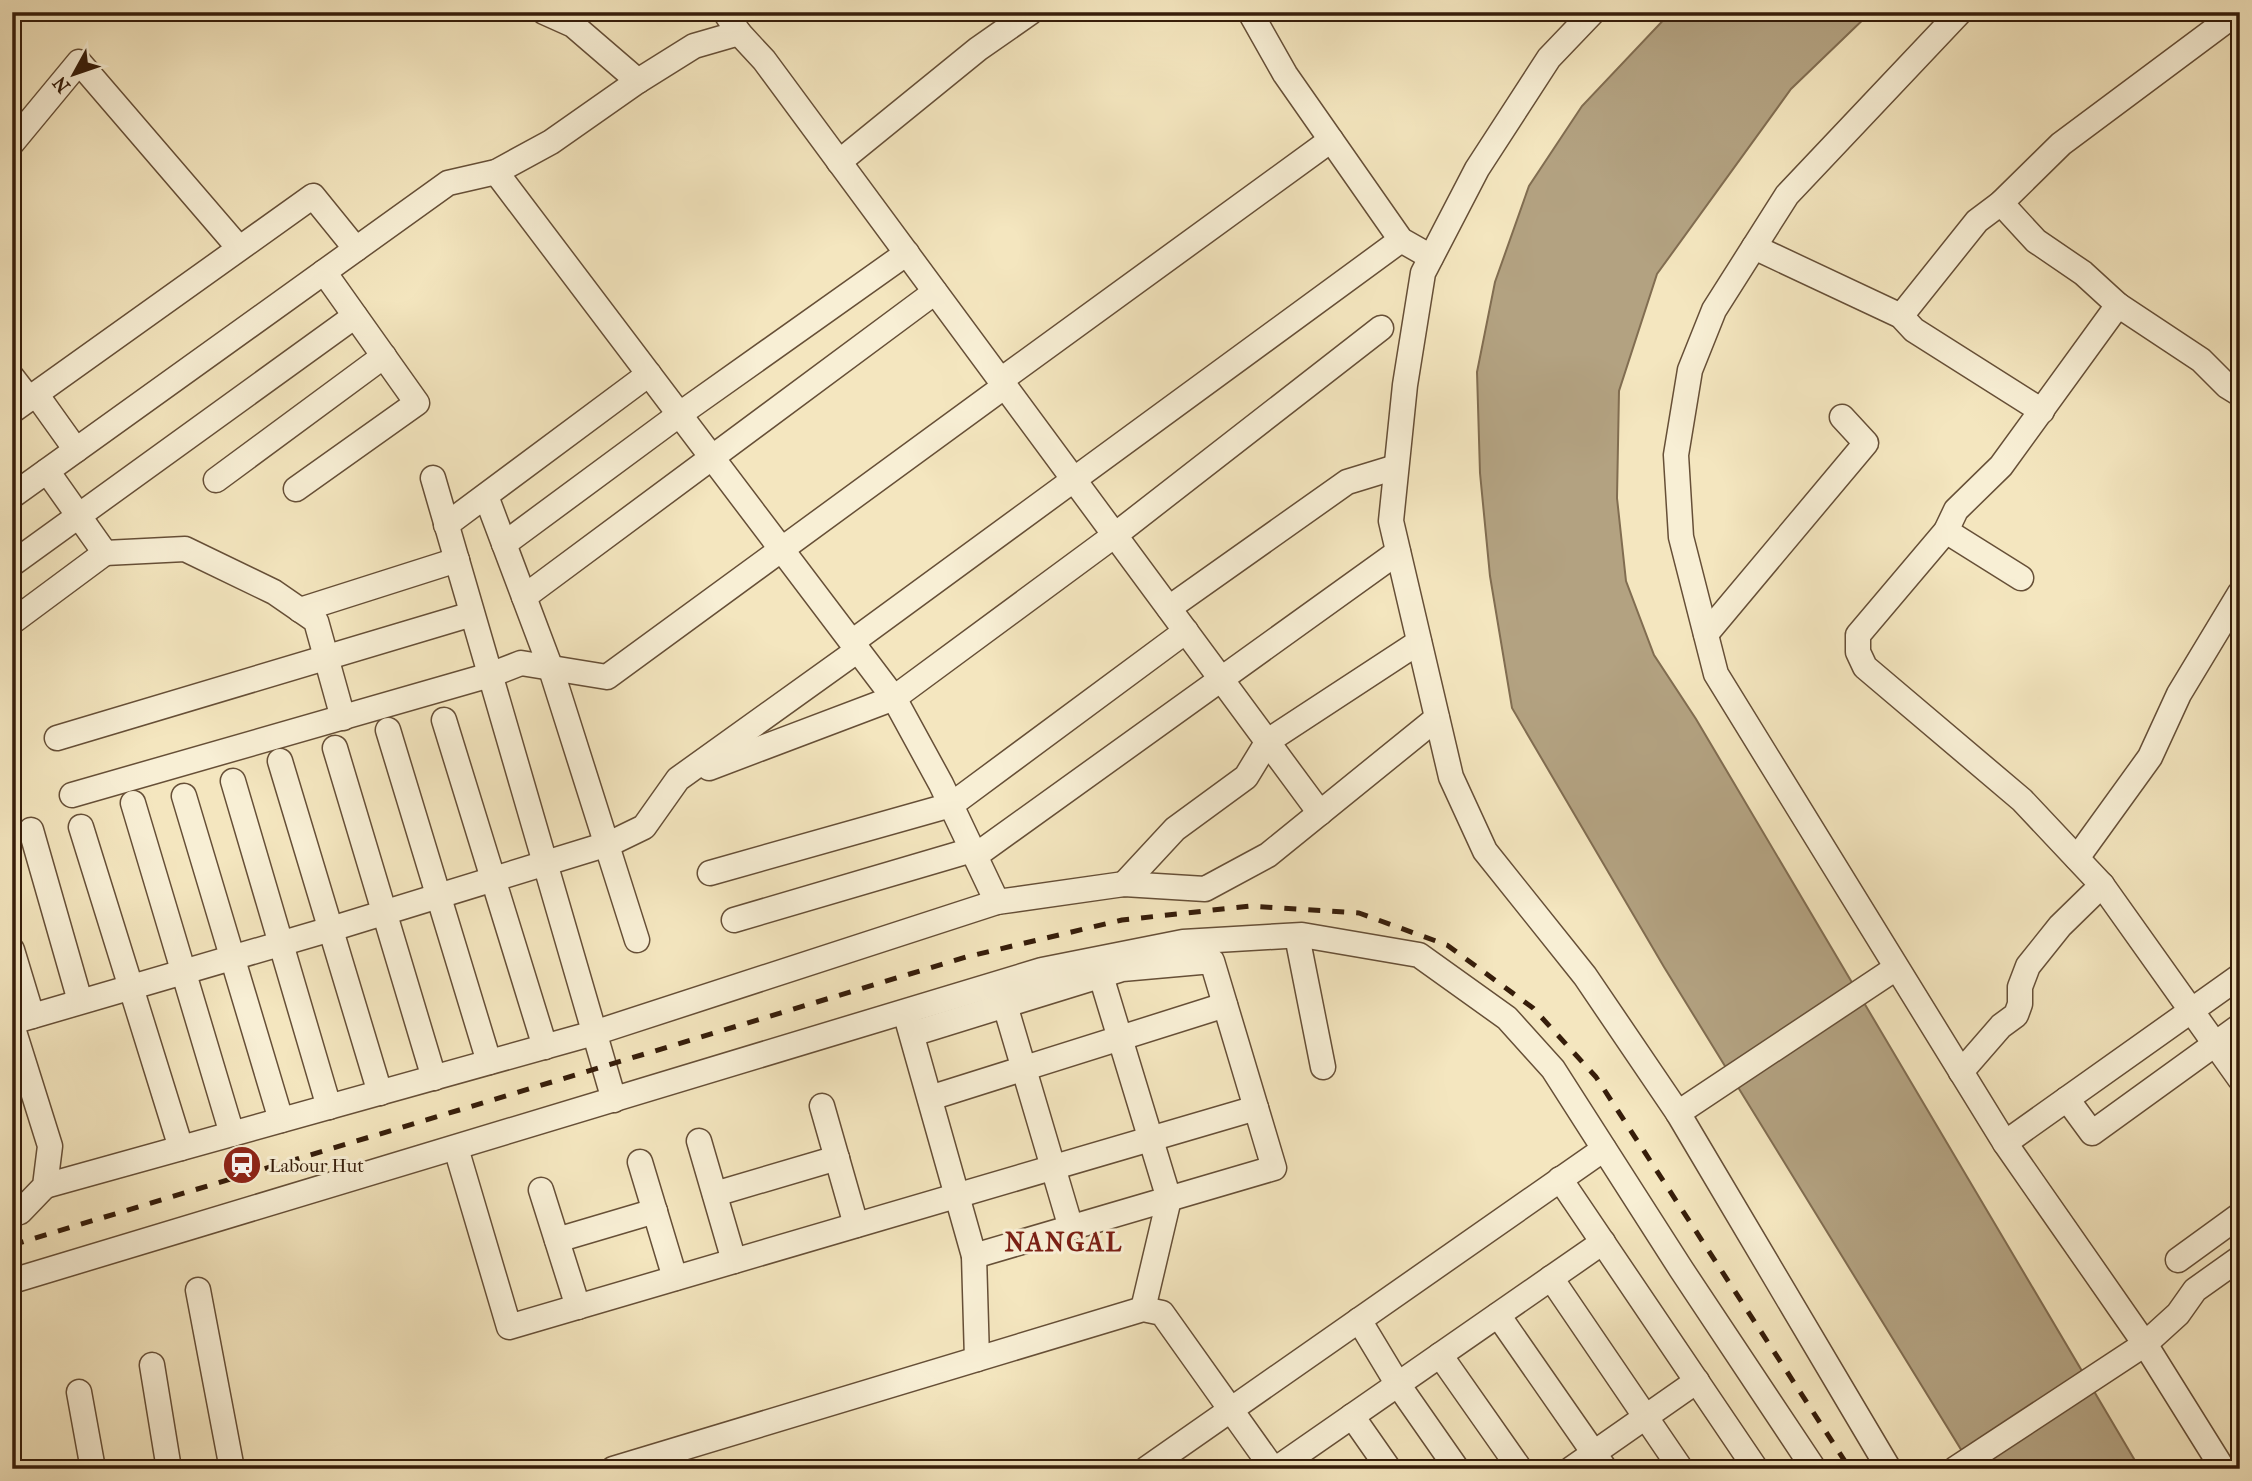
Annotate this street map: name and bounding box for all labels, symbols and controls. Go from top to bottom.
north arrow [38,38,108,108]
text: N [48,71,75,97]
station icon: Labour Hut [221,1144,263,1186]
place label: Labour Hut [269,1155,364,1177]
district label: NANGAL [1005,1227,1123,1258]

